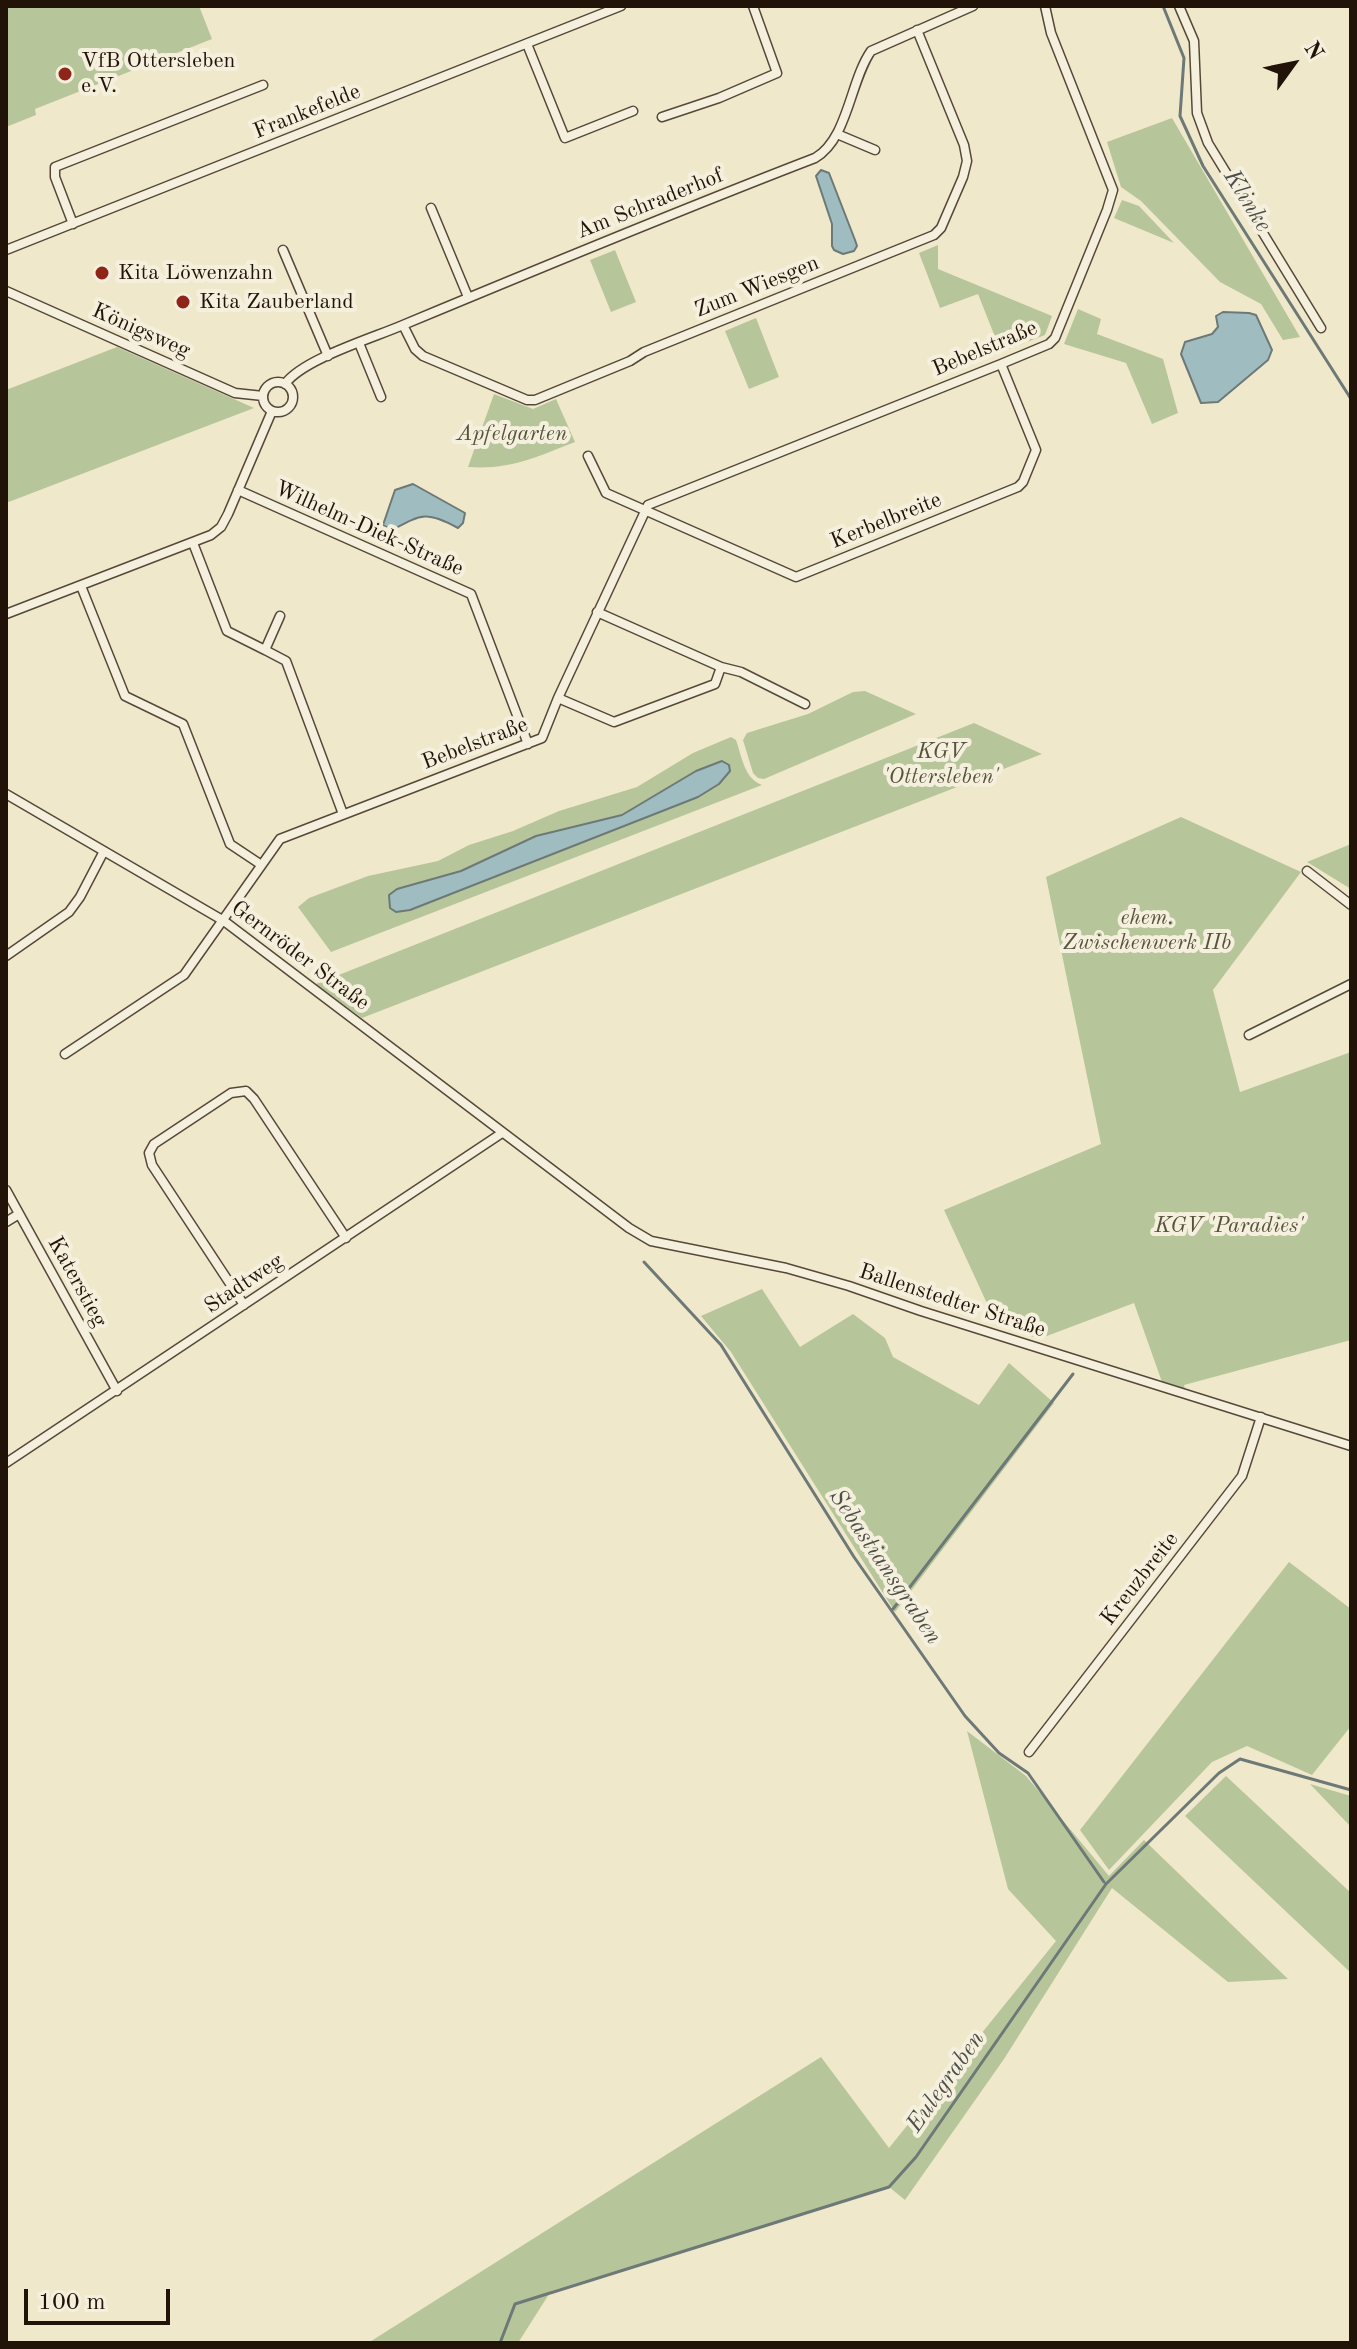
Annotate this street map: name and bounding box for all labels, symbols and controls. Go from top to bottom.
north arrow [1253,24,1333,104]
text: N [1299,38,1327,64]
place label: VfB Ottersleben e.V. [81,48,235,100]
marker: VfB Ottersleben e.V. [56,65,74,83]
street label: Frankefelde [250,79,364,145]
street label: Am Schraderhof [573,162,727,246]
water label: Klinke [1217,164,1277,238]
street label: Zum Wiesgen [691,250,823,324]
place label: Kita Löwenzahn [118,260,273,286]
marker: Kita Löwenzahn [93,264,111,282]
place label: Kita Zauberland [199,289,354,315]
marker: Kita Zauberland [174,293,192,311]
street label: Königsweg [88,298,194,364]
street label: Bebelstraße [929,315,1041,383]
park label: Apfelgarten [457,421,567,447]
street label: Wilhelm-Diek-Straße [271,476,467,582]
street label: Kerbelbreite [827,487,945,555]
street label: Bebelstraße [418,712,532,776]
park label: KGV 'Ottersleben' [883,739,999,790]
street label: Gernröder Straße [226,895,374,1017]
park label: ehem. Zwischenwerk IIb [1063,905,1231,956]
park label: KGV 'Paradies' [1154,1213,1304,1239]
street label: Katerstieg [41,1232,113,1332]
street label: Stadtweg [200,1248,288,1320]
street label: Ballenstedter Straße [855,1258,1049,1344]
water label: Sebastiansgraben [822,1484,948,1650]
street label: Kreuzbreite [1095,1527,1185,1631]
water label: Eulegraben [901,2026,991,2138]
scale bar [28,2273,174,2323]
text: 100 m [38,2291,106,2315]

